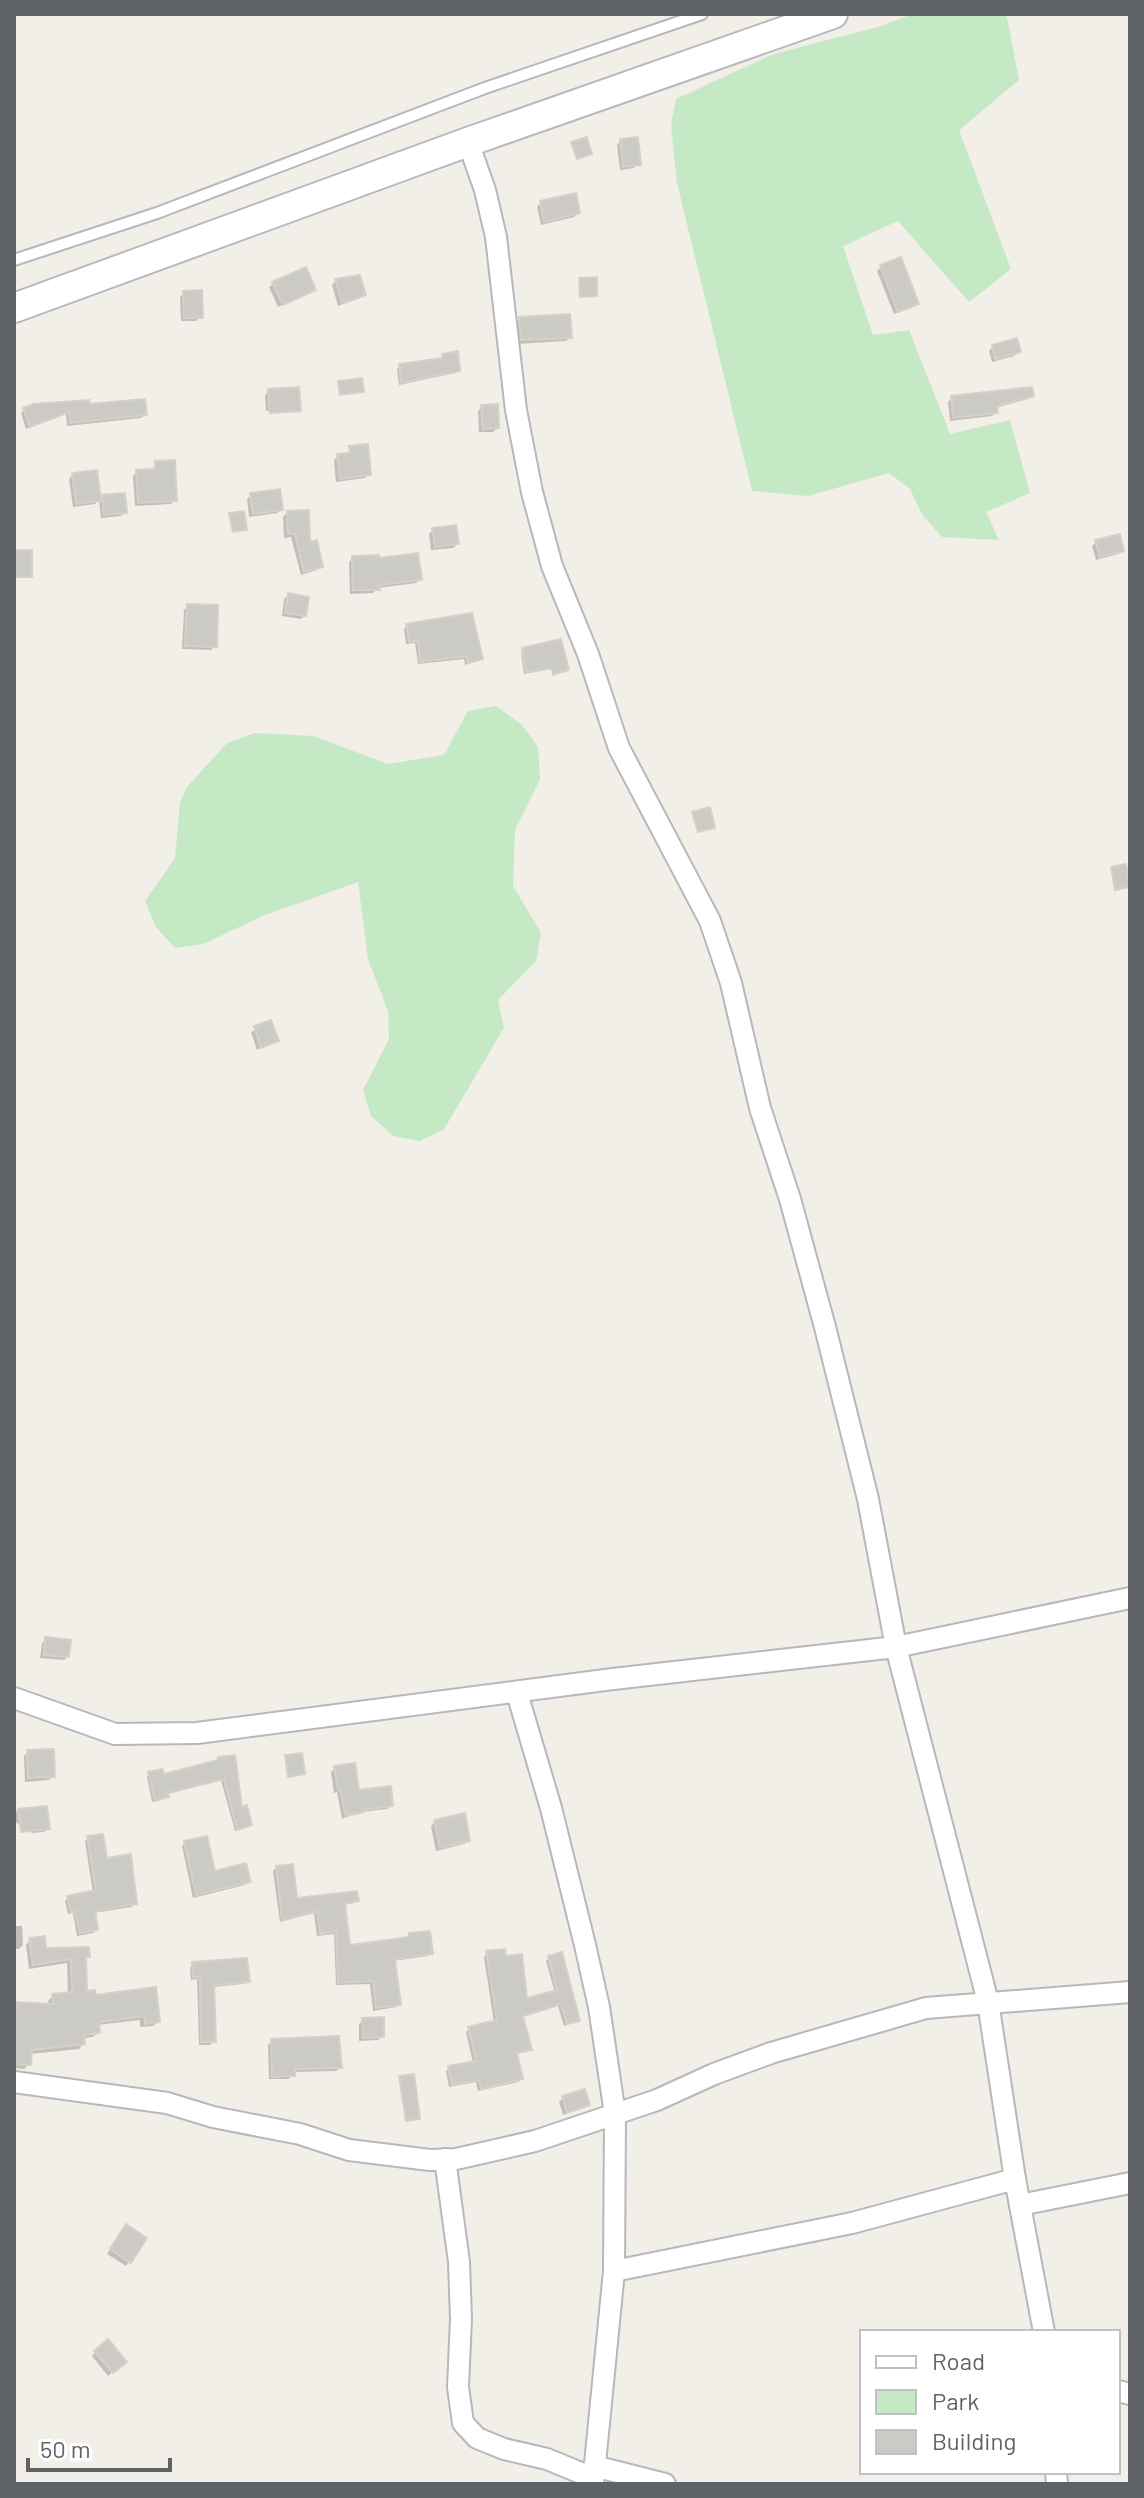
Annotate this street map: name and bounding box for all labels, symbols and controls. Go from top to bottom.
legend [860,2330,1120,2474]
text: Road [932,2346,985,2375]
text: Park [932,2386,979,2415]
scale bar [28,2422,170,2472]
text: Building [932,2426,1016,2455]
text: 50 m [40,2434,91,2463]

